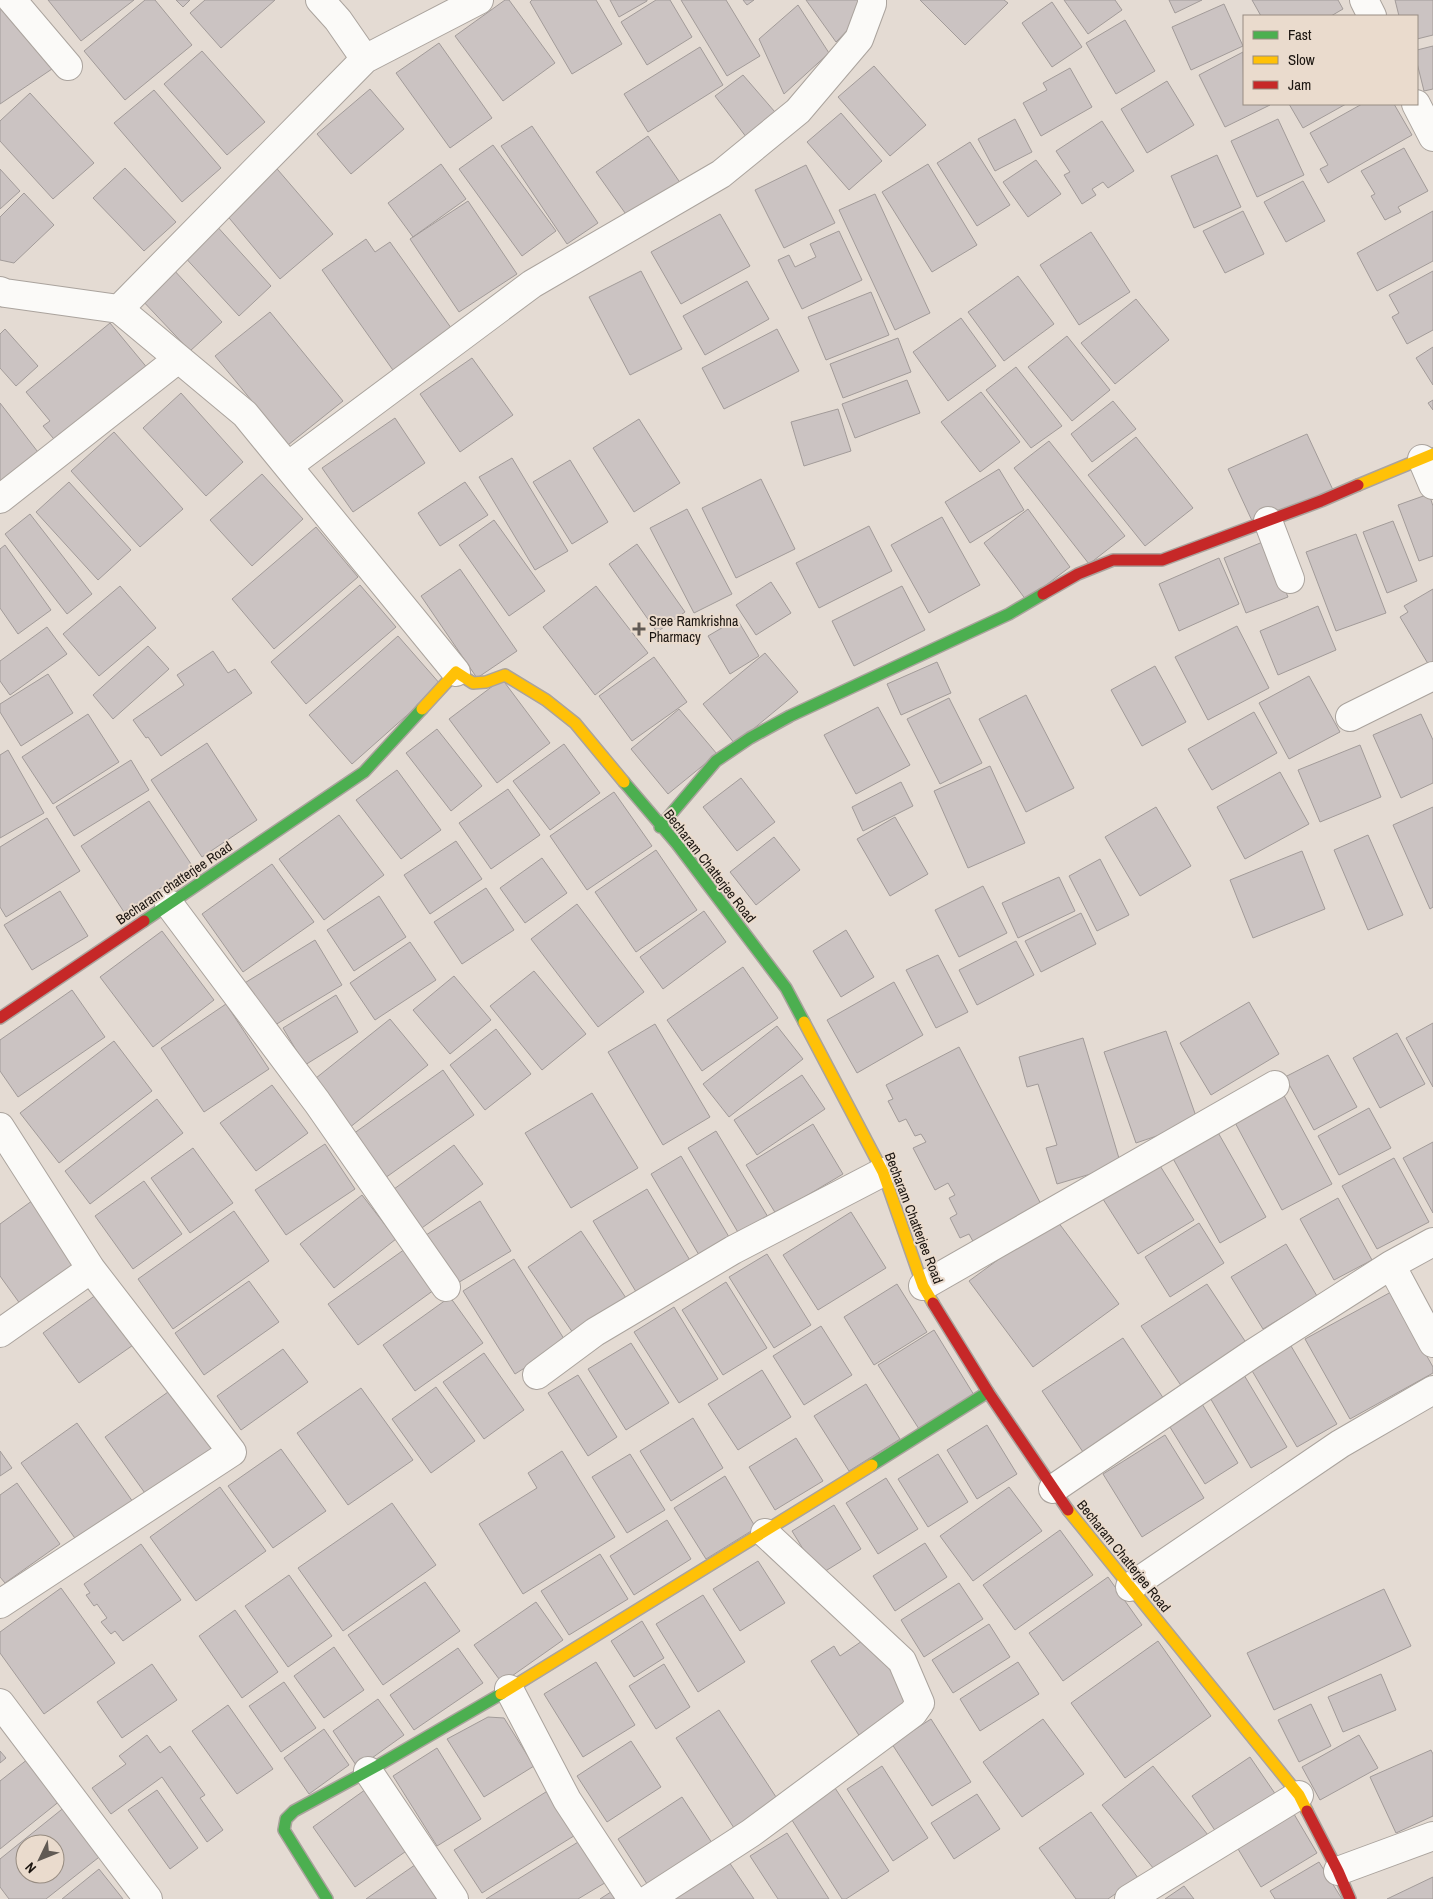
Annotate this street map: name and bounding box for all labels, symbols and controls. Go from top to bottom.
legend [1243,15,1418,105]
text: Fast [1288,24,1312,45]
text: Slow [1288,49,1315,70]
text: Jam [1288,74,1311,95]
place label: Sree Ramkrishna Pharmacy [649,612,739,646]
marker: Sree Ramkrishna Pharmacy [633,623,645,635]
street label: Becharam Chatterjee Road [660,806,760,926]
street label: Becharam chatterjee Road [112,837,236,929]
street label: Becharam Chatterjee Road [881,1150,947,1286]
street label: Becharam Chatterjee Road [1073,1496,1175,1616]
north arrow [15,1834,65,1884]
text: N [21,1859,40,1877]

